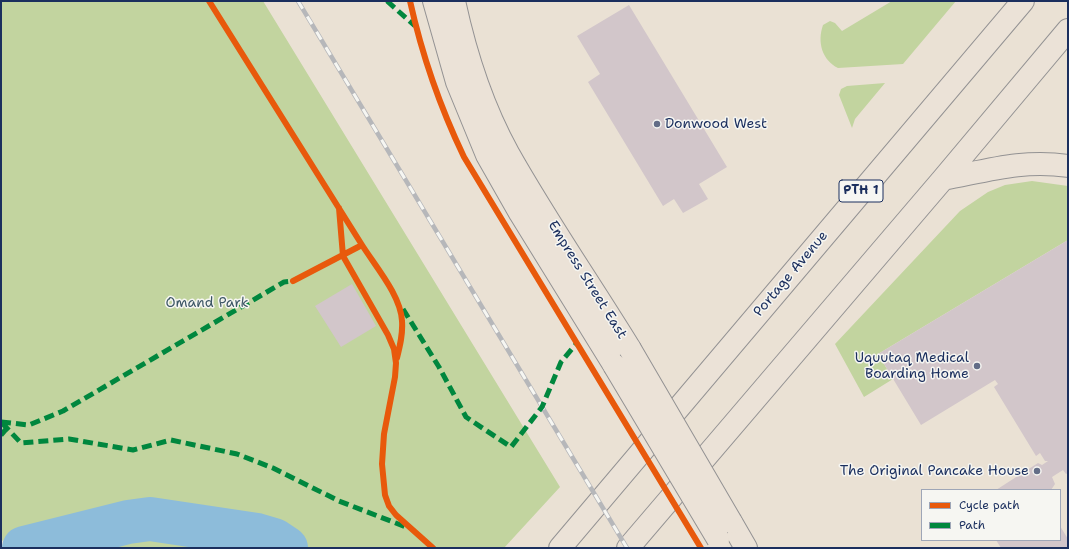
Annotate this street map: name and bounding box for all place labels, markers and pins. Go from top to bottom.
place label: Donwood West [665,116,767,132]
marker: Donwood West [652,119,662,129]
place label: Uquutaq Medical Boarding Home [855,350,969,382]
marker: Uquutaq Medical Boarding Home [972,361,982,371]
place label: The Original Pancake House [840,463,1029,479]
marker: The Original Pancake House [1032,466,1042,476]

